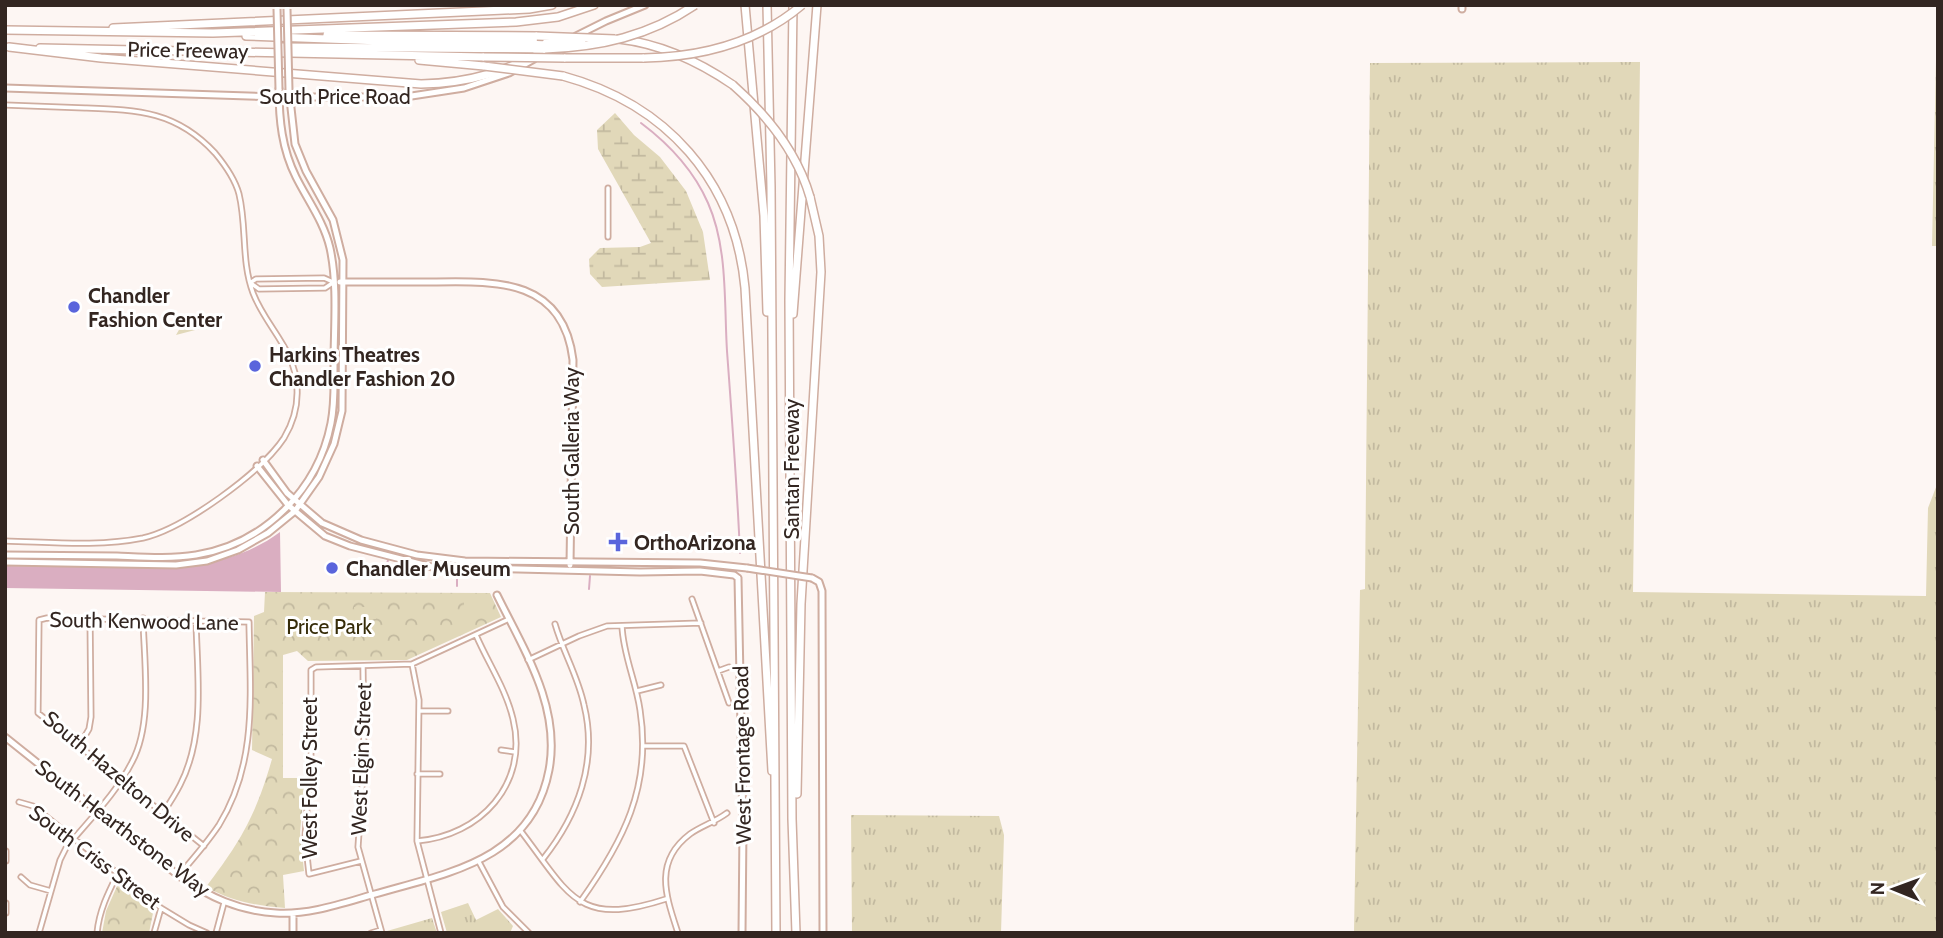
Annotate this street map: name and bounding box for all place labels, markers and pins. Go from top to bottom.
place label: Chandler Fashion Center [88,283,222,332]
marker: Chandler Fashion Center [66,299,82,315]
place label: Harkins Theatres Chandler Fashion 20 [269,342,456,391]
marker: Harkins Theatres Chandler Fashion 20 [247,358,263,374]
place label: OrthoArizona [634,530,757,555]
marker: OrthoArizona [608,532,628,552]
place label: Chandler Museum [346,556,511,581]
marker: Chandler Museum [324,560,340,576]

